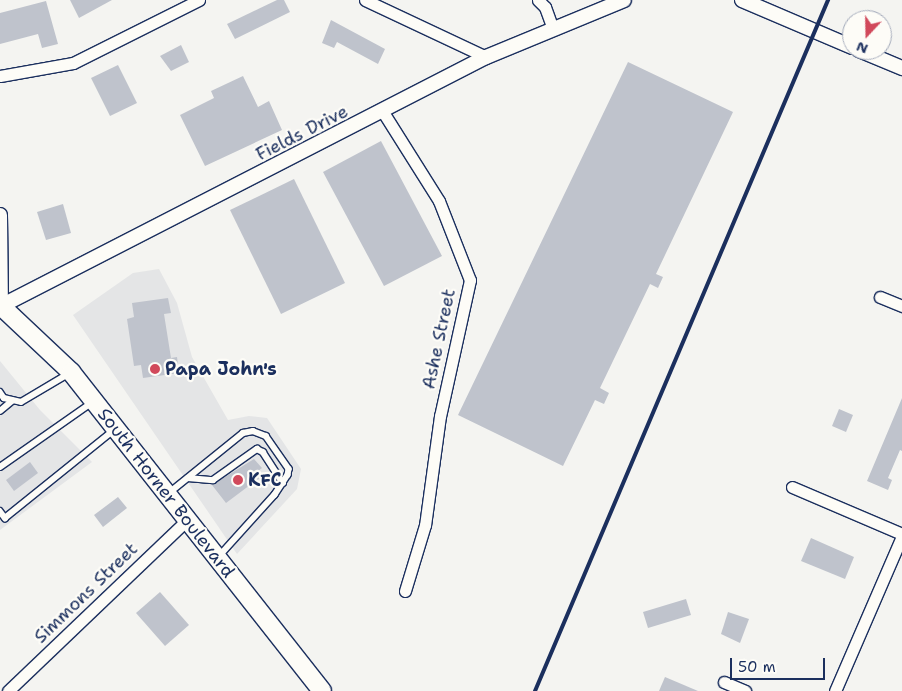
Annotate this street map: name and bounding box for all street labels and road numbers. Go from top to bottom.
street label: Fields Drive [252,101,352,165]
street label: Ashe Street [418,287,460,391]
street label: South Horner Boulevard [93,404,239,582]
street label: Simmons Street [30,538,142,648]

